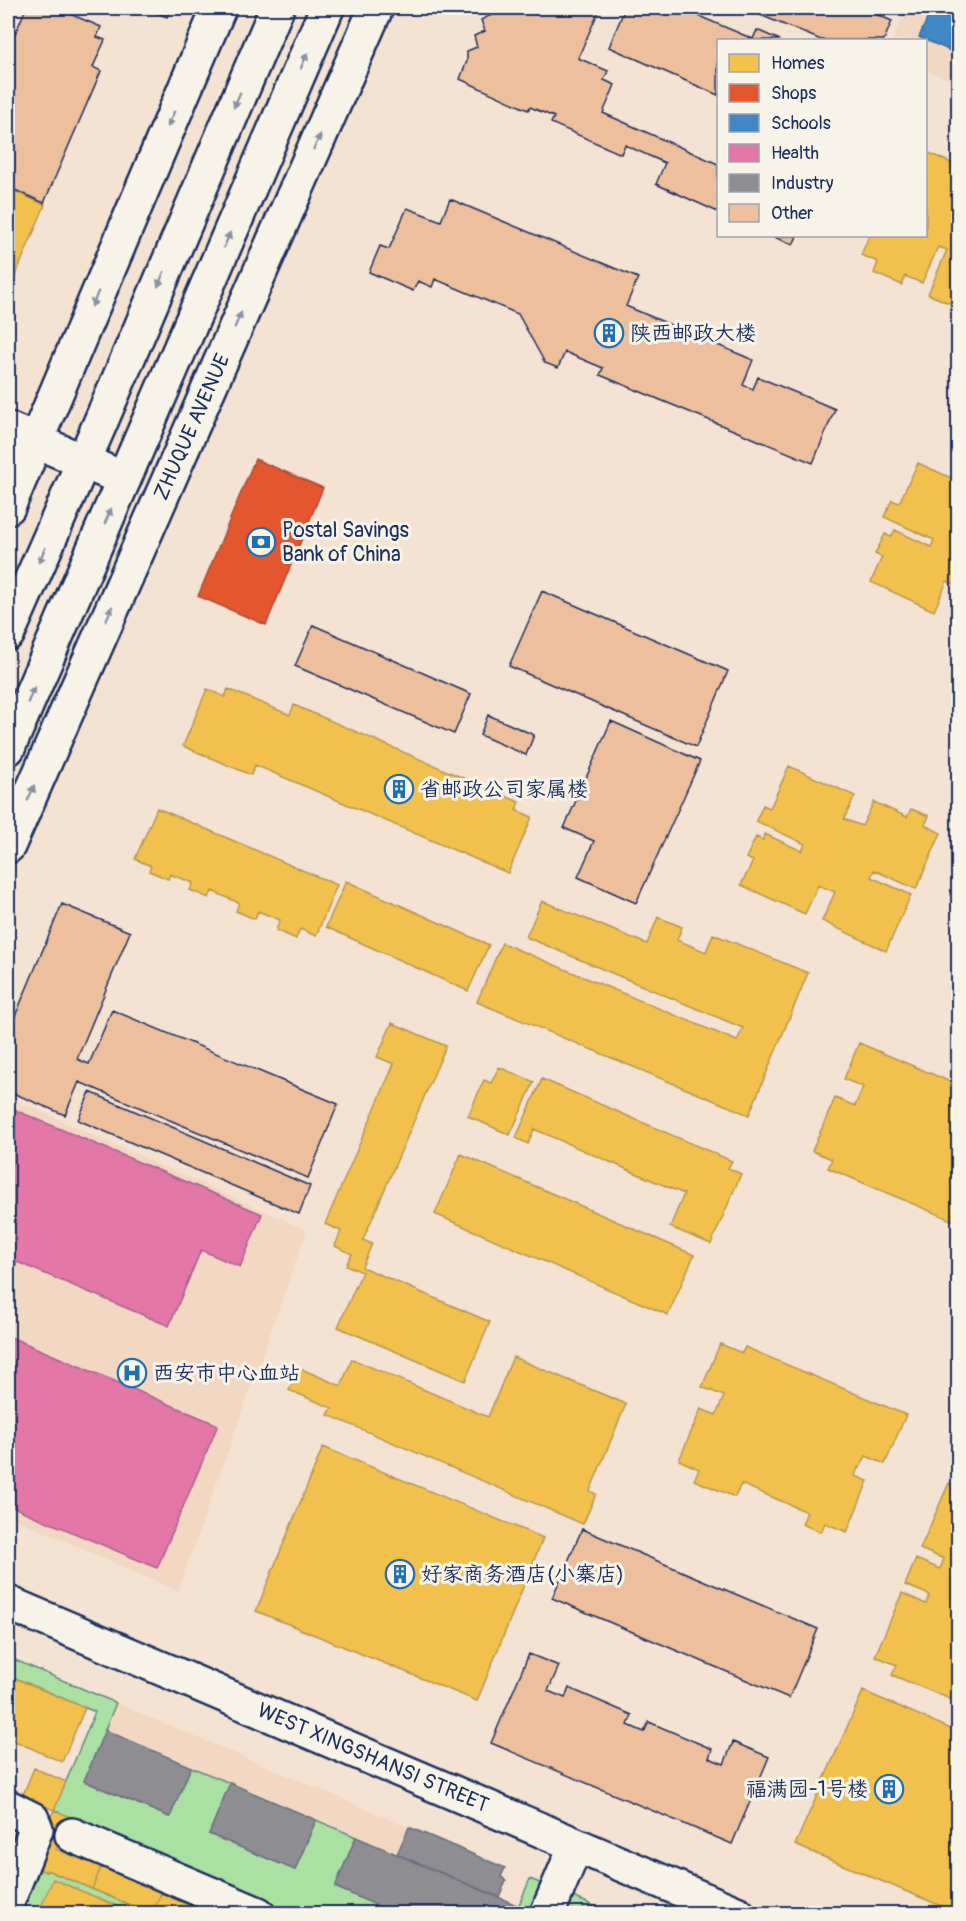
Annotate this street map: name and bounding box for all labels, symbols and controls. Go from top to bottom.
legend [717,39,927,237]
one-way arrow [299,52,309,70]
text: Homes [771,52,824,75]
text: Shops [771,82,816,105]
one-way arrow [232,91,241,109]
one-way arrow [166,111,176,129]
text: Schools [771,112,831,135]
one-way arrow [312,132,322,150]
text: Health [771,142,819,165]
text: Industry [771,172,834,195]
text: Other [771,202,814,225]
one-way arrow [222,231,232,249]
one-way arrow [156,271,166,289]
one-way arrow [90,290,99,308]
one-way arrow [234,311,244,329]
building icon: 陕西邮政大楼 [593,317,625,349]
place label: 陕西邮政大楼 [630,320,756,347]
street label: ZHUQUE AVENUE [148,349,236,504]
one-way arrow [104,507,113,524]
place label: Postal Savings Bank of China [282,517,409,568]
bank icon: Postal Savings Bank of China [245,526,277,558]
one-way arrow [37,546,47,564]
one-way arrow [105,605,115,623]
one-way arrow [26,685,36,703]
building icon: 省邮政公司家属楼 [383,773,415,805]
place label: 省邮政公司家属楼 [420,776,588,803]
one-way arrow [26,783,36,801]
hospital icon: 西安市中心血站 [116,1357,148,1389]
place label: 西安市中心血站 [153,1360,300,1387]
building icon: 好家商务酒店(小寨店) [384,1558,416,1590]
place label: 好家商务酒店(小寨店) [421,1561,624,1588]
street label: WEST XINGSHANSI STREET [253,1697,493,1819]
building icon: 福满园-1号楼 [873,1773,905,1805]
place label: 福满园-1号楼 [746,1776,868,1803]

